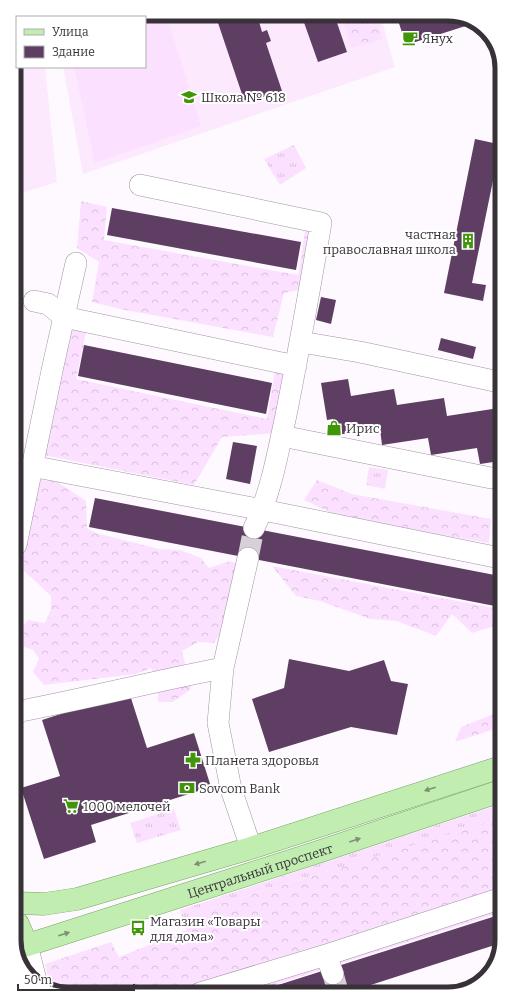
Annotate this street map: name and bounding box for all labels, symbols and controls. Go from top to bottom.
legend [16,16,146,68]
text: Улица [52,25,89,39]
cafe icon: Янух [401,29,419,47]
place label: Янух [422,31,453,46]
text: Здание [52,45,95,59]
school or university icon: Школа № 618 [180,88,198,106]
place label: Школа № 618 [201,90,286,105]
place label: частная православная школа [323,227,456,257]
building icon: частная православная школа [459,232,477,250]
shop icon: Ирис [325,419,343,437]
place label: Ирис [346,421,380,436]
pharmacy icon: Планета здоровья [184,751,202,769]
place label: Планета здоровья [205,753,319,768]
bank icon: Sovcom Bank [178,779,196,797]
place label: Sovcom Bank [199,781,281,796]
one-way arrow [423,787,435,793]
supermarket icon: 1000 мелочей [62,797,80,815]
place label: 1000 мелочей [83,799,171,814]
one-way arrow [349,837,361,843]
street label: Центральный проспект [185,840,335,901]
one-way arrow [194,860,206,866]
place label: Магазин «Товары для дома» [150,914,261,944]
bus stop icon: Магазин «Товары для дома» [129,919,147,937]
one-way arrow [59,930,71,936]
scale bar [18,966,134,992]
text: 50 m [24,973,53,987]

